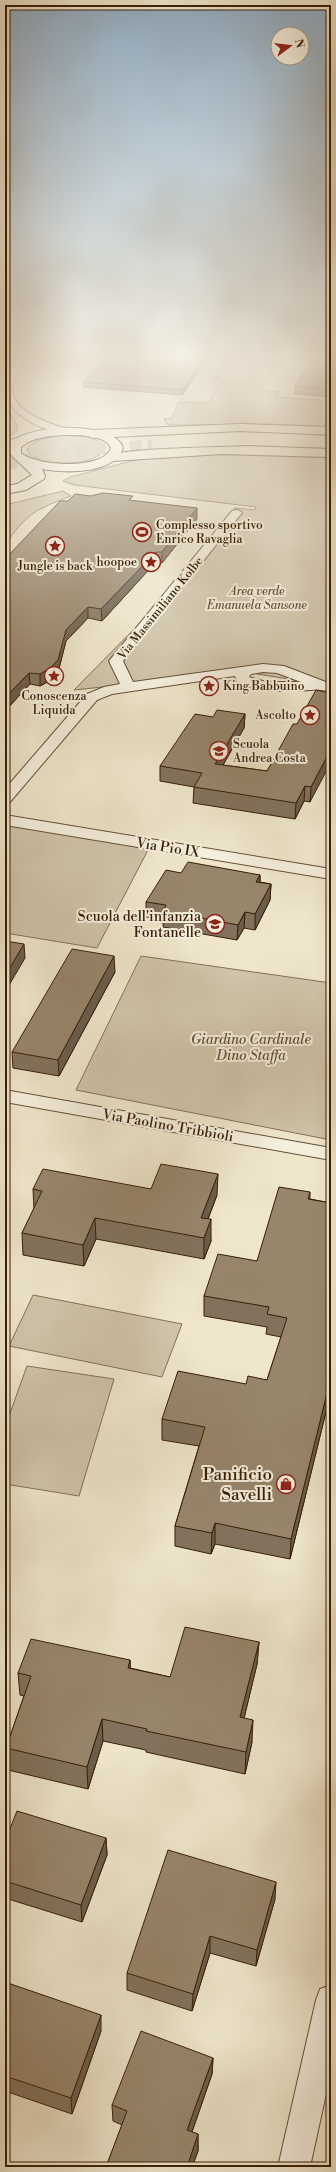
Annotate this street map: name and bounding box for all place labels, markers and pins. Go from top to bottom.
place label: Complesso sportivo Enrico Ravaglia [156,518,263,547]
sports icon: Complesso sportivo Enrico Ravaglia [131,521,153,543]
place icon: Jungle is back [44,535,66,557]
place icon: hoopoe [140,551,162,573]
place label: hoopoe [97,555,137,570]
place label: Jungle is back [17,559,93,574]
place icon: Conoscenza Liquida [43,665,65,687]
place icon: King Babbuino [198,675,220,697]
place label: King Babbuino [223,679,305,694]
place label: Conoscenza Liquida [21,689,88,718]
place icon: Ascolto [299,704,321,726]
place label: Ascolto [254,708,296,723]
place label: Scuola Andrea Costa [232,737,307,766]
school or university icon: Scuola Andrea Costa [208,740,230,762]
place label: Scuola dell'infanzia Fontanelle [78,908,202,942]
school or university icon: Scuola dell'infanzia Fontanelle [204,913,226,935]
place label: Panificio Savelli [203,1464,272,1506]
shop icon: Panificio Savelli [275,1473,297,1495]

